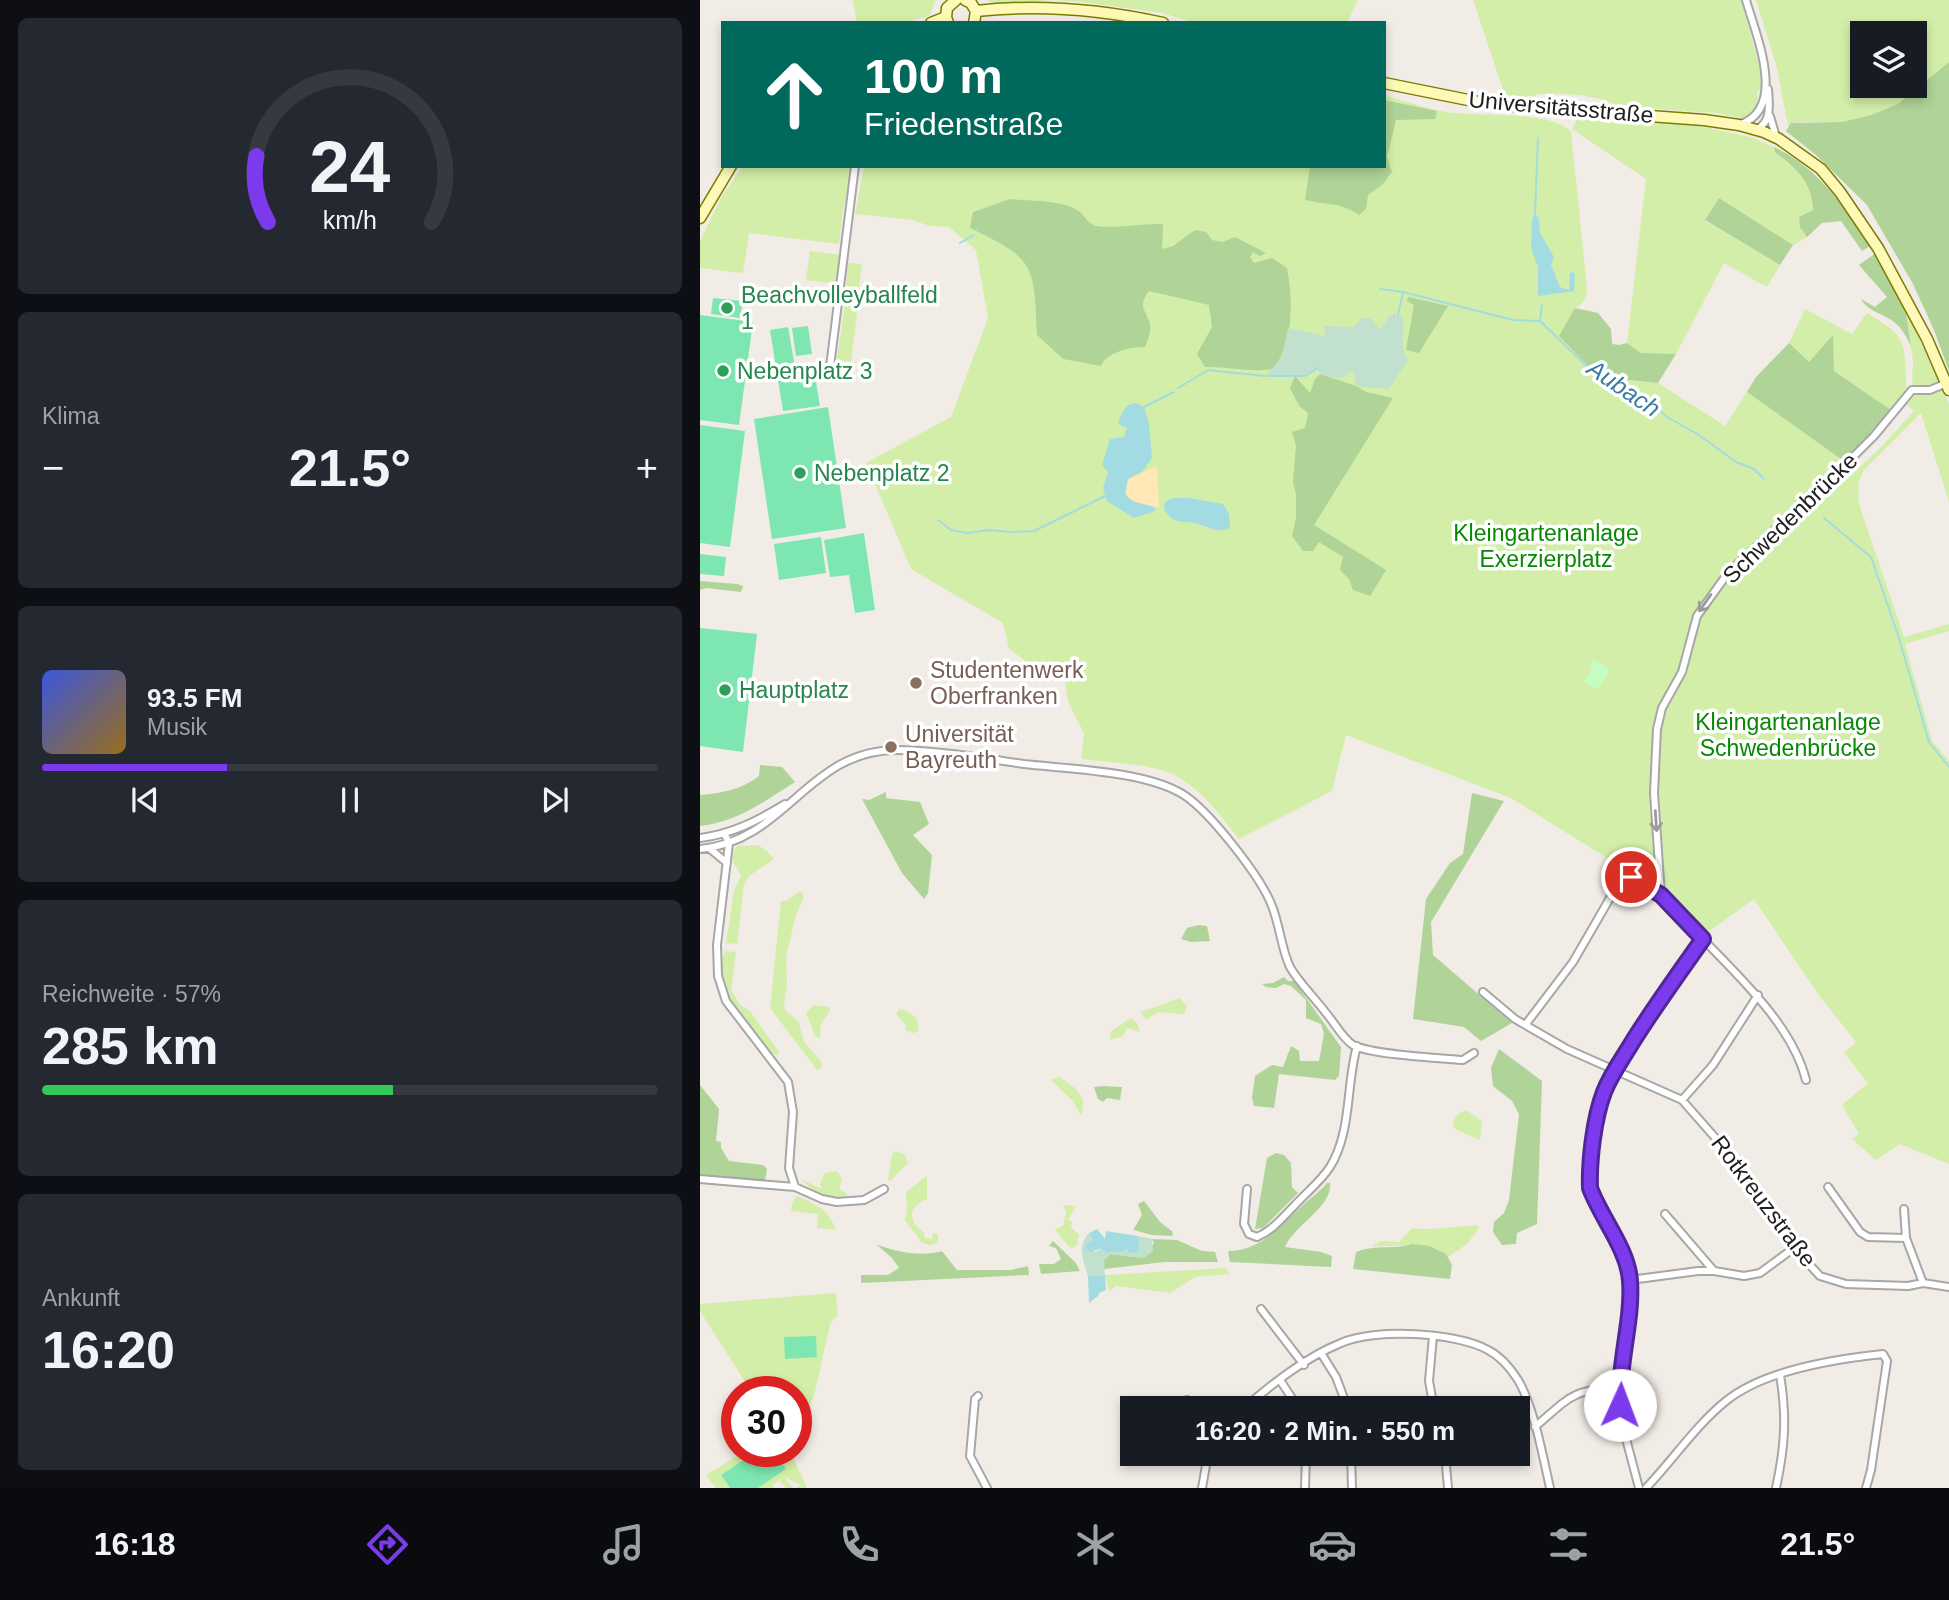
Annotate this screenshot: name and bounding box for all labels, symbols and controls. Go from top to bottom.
map controls [1850,21,1927,98]
button: layers [1850,21,1927,98]
icon: ahead [749,49,840,140]
text: 100 m [864,49,1003,103]
street label: Universitätsstraße [1468,86,1654,128]
text: Friedenstraße [864,106,1063,142]
text: 24 [310,126,391,207]
text: km/h [323,206,377,234]
place label: Beachvolleyballfeld 1 [741,282,938,334]
marker: Beachvolleyballfeld 1 [719,300,735,316]
water label: Aubach [1581,353,1665,422]
place label: Nebenplatz 3 [737,358,873,384]
marker: Nebenplatz 3 [715,363,731,379]
text: Klima [42,403,100,429]
text: 21.5° [289,439,411,497]
text: − [42,447,64,489]
text: + [636,447,658,489]
street label: Schwedenbrücke [1718,447,1862,589]
place label: Nebenplatz 2 [814,460,950,486]
marker: Nebenplatz 2 [792,465,808,481]
park label: Kleingartenanlage Exerzierplatz [1453,520,1639,572]
one-way arrow [1698,593,1712,613]
place label: Studentenwerk Oberfranken [930,657,1084,709]
marker: Studentenwerk Oberfranken [908,675,924,691]
place label: Hauptplatz [739,677,849,703]
marker: Hauptplatz [717,682,733,698]
text: 93.5 FM [147,683,242,713]
park label: Kleingartenanlage Schwedenbrücke [1695,709,1881,761]
text: Musik [147,714,207,740]
place label: Universität Bayreuth [905,721,1014,773]
marker: Universität Bayreuth [883,739,899,755]
icon: previous [126,781,164,819]
icon: pause [331,781,369,819]
icon: next [536,781,574,819]
one-way arrow [1650,809,1663,831]
pin [1601,847,1661,907]
icon: arrive [1612,858,1650,896]
text: Reichweite · 57% [42,981,221,1007]
text: 285 km [42,1017,218,1075]
street label: Rotkreuzstraße [1706,1130,1822,1272]
text: Ankunft [42,1285,120,1311]
text: 16:20 [42,1321,175,1379]
position arrow [1583,1368,1657,1442]
speed limit sign: 30 [721,1376,812,1467]
text: 16:20 · 2 Min. · 550 m [1195,1416,1455,1446]
icon: directions [363,1520,412,1569]
icon: music [599,1520,648,1569]
icon: phone [835,1520,884,1569]
icon: climate [1071,1520,1120,1569]
icon: car [1308,1520,1357,1569]
icon: filters [1544,1520,1593,1569]
text: 16:18 [94,1526,175,1562]
text: 21.5° [1780,1526,1855,1562]

